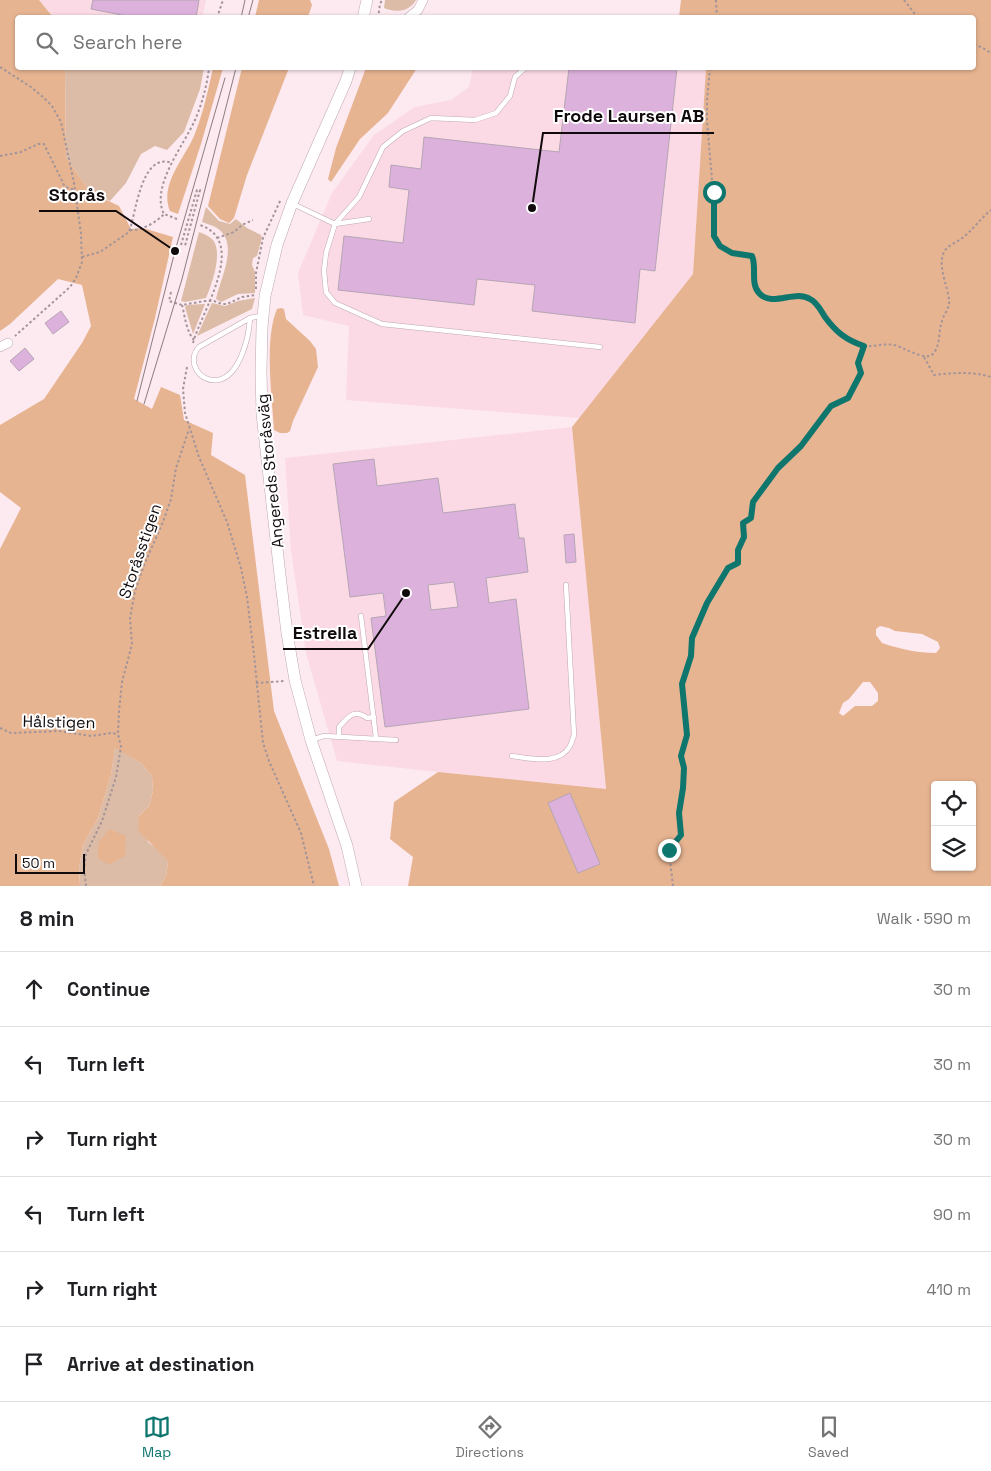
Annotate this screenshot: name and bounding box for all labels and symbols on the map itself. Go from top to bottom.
callout: Frode Laursen AB [543,100,714,133]
text: Frode Laursen AB [554,104,704,127]
callout: Storås [39,178,116,211]
route start [703,181,726,204]
text: Storås [49,183,105,206]
street label: Angereds Storåsväg [251,393,289,549]
street label: Storåsstigen [114,501,166,601]
callout: Estrella [283,616,368,649]
text: Estrella [293,621,358,644]
street label: Hålstigen [22,711,96,733]
route end [658,839,681,862]
scale bar [15,851,85,874]

